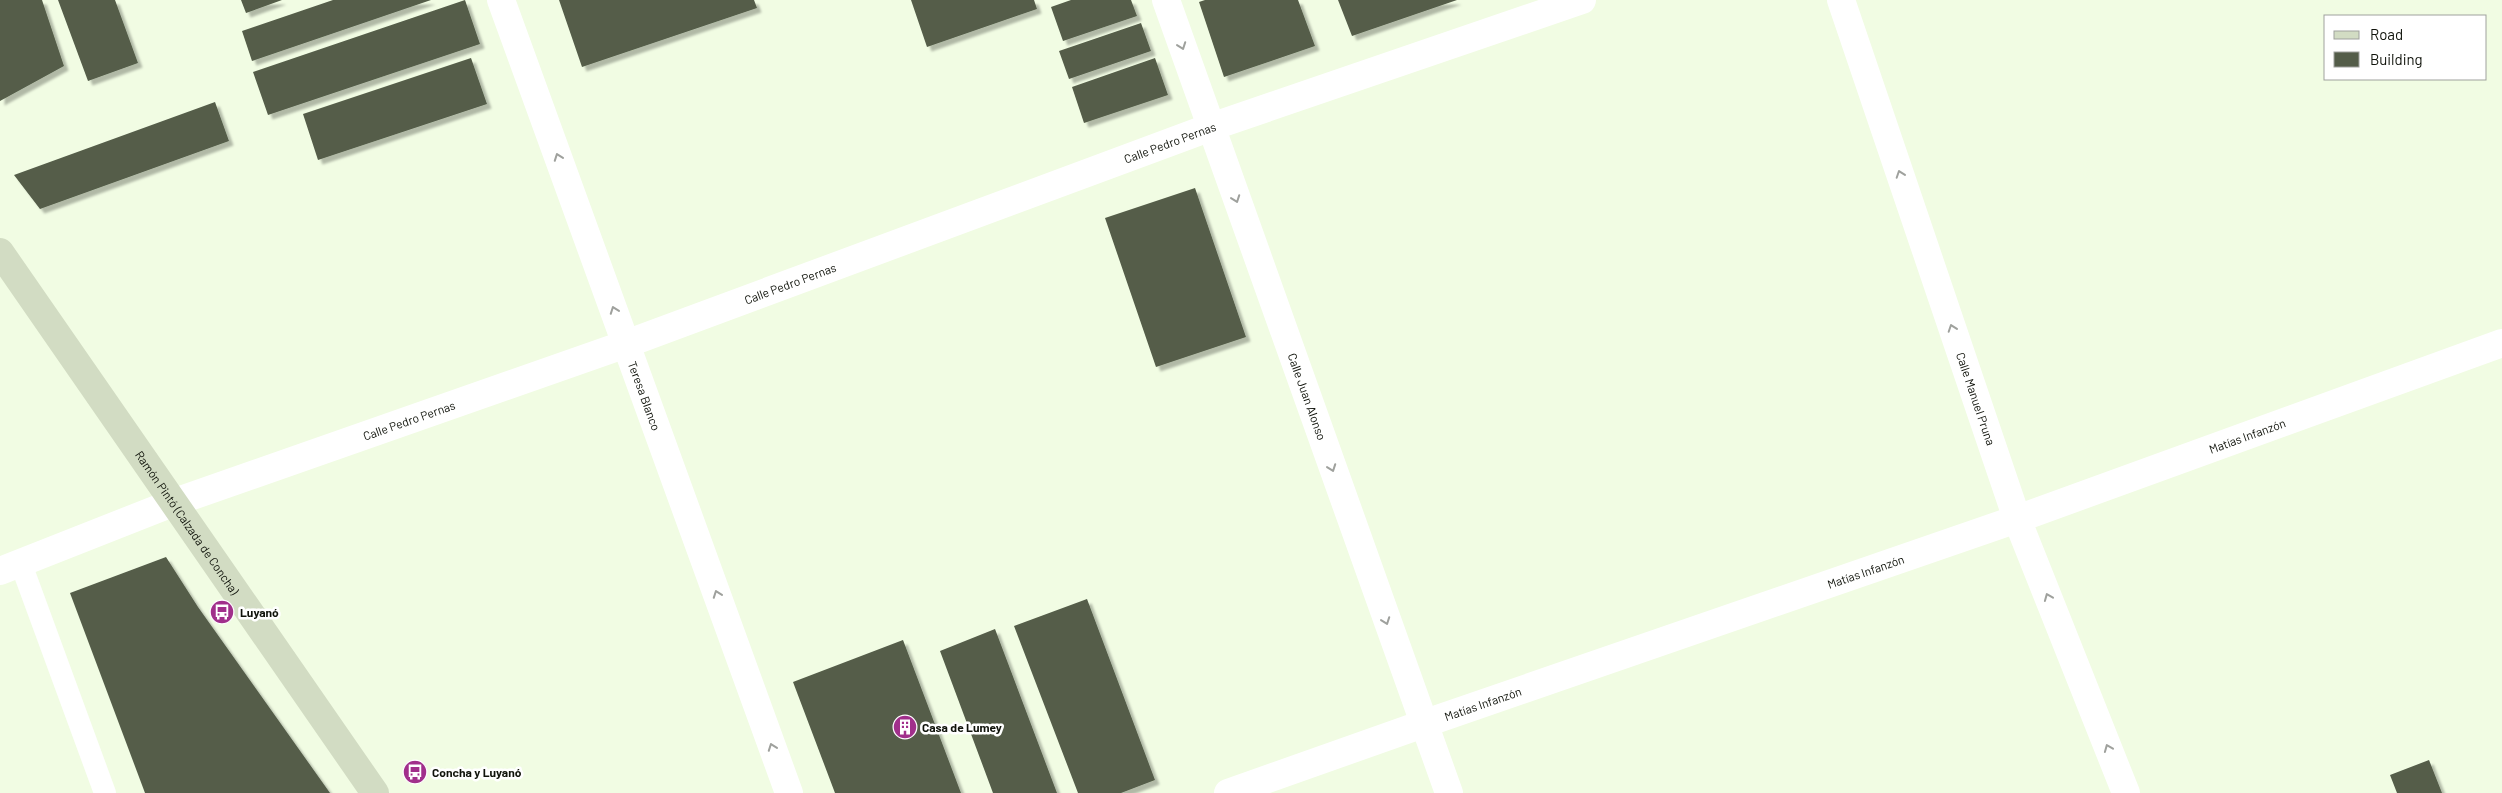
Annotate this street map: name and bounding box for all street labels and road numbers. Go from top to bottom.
street label: Calle Pedro Pernas [1122,119,1218,166]
street label: Calle Pedro Pernas [742,260,838,307]
street label: Calle Manuel Pruna [1954,350,1998,447]
street label: Calle Juan Alonso [1286,351,1329,442]
street label: Teresa Blanco [626,359,664,432]
street label: Calle Pedro Pernas [361,397,457,443]
street label: Matías Infanzón [2207,415,2287,456]
street label: Ramón Pintó (Calzada de Concha) [133,448,243,598]
street label: Matías Infanzón [1825,552,1906,591]
street label: Matías Infanzón [1442,684,1523,723]

